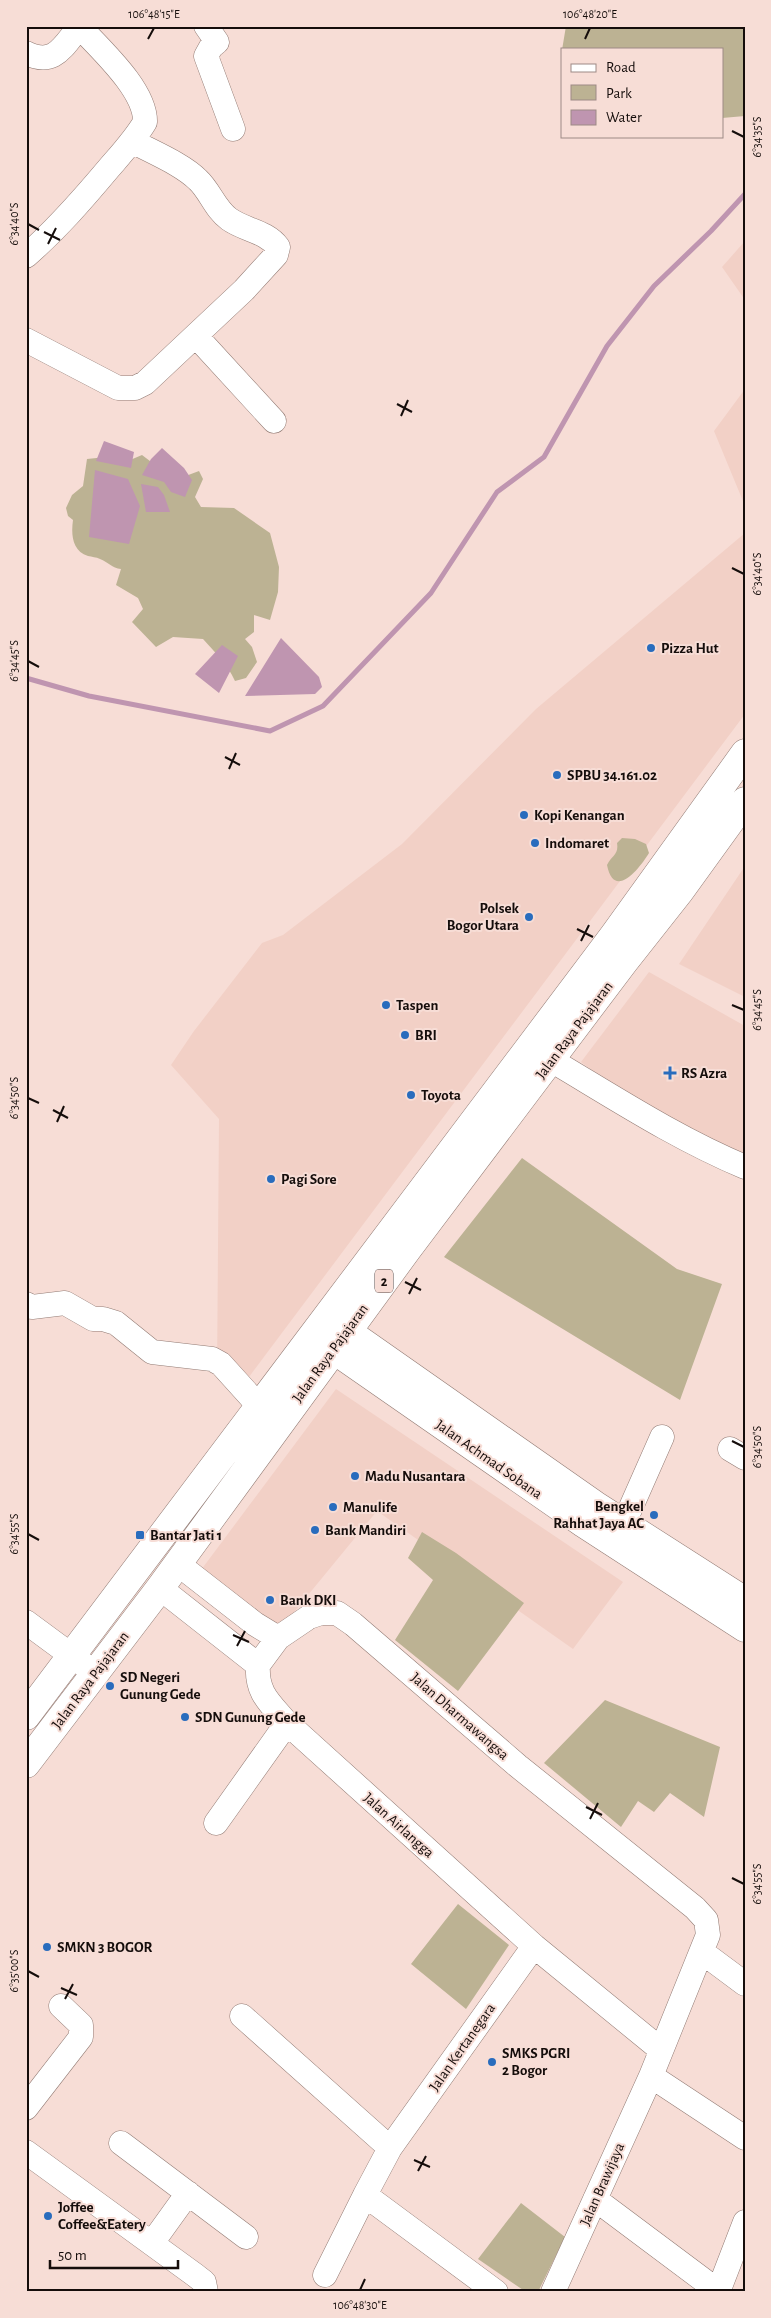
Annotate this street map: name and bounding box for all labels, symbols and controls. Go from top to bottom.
text: 106°48'15"E [128,8,180,20]
text: 106°48'20"E [563,8,617,20]
legend [561,48,724,138]
text: Road [606,60,636,75]
text: Park [606,86,632,101]
text: Water [606,110,642,125]
text: 6°34'35"S [751,116,763,157]
text: 6°34'40"S [8,202,20,246]
text: 6°34'40"S [751,552,763,596]
text: 6°34'45"S [8,640,20,682]
place label: Pizza Hut [661,641,719,656]
marker: Pizza Hut [645,642,657,654]
place label: SPBU 34.161.02 [567,768,657,783]
marker: SPBU 34.161.02 [551,769,563,781]
place label: Kopi Kenangan [534,808,625,823]
marker: Kopi Kenangan [518,809,530,821]
place label: Indomaret [545,836,609,851]
marker: Indomaret [529,837,541,849]
place label: Polsek Bogor Utara [447,901,520,933]
marker: Polsek Bogor Utara [523,911,535,923]
street label: Jalan Raya Pajajaran [533,979,616,1082]
text: 6°34'45"S [751,989,763,1031]
place label: Taspen [396,998,438,1013]
marker: Taspen [380,999,392,1011]
place label: BRI [415,1028,437,1043]
marker: BRI [399,1029,411,1041]
marker: RS Azra [663,1066,677,1080]
place label: RS Azra [681,1066,727,1081]
text: 6°34'50"S [8,1077,20,1119]
place label: Toyota [421,1088,461,1103]
marker: Toyota [405,1089,417,1101]
place label: Pagi Sore [281,1172,337,1187]
marker: Pagi Sore [265,1173,277,1185]
road number: 2 [375,1270,393,1292]
street label: Jalan Raya Pajajaran [290,1301,371,1405]
street label: Jalan Achmad Sobana [433,1417,545,1502]
text: 6°34'50"S [751,1426,763,1468]
place label: Madu Nusantara [365,1469,465,1484]
marker: Madu Nusantara [349,1470,361,1482]
place label: Bengkel Rahhat Jaya AC [553,1499,644,1531]
place label: Manulife [343,1500,397,1515]
marker: Manulife [327,1501,339,1513]
marker: Bengkel Rahhat Jaya AC [648,1509,660,1521]
text: 6°34'55"S [8,1513,20,1554]
place label: Bank Mandiri [325,1523,406,1538]
marker: Bank Mandiri [309,1524,321,1536]
place label: Bantar Jati 1 [150,1528,222,1543]
marker: Bantar Jati 1 [134,1529,146,1541]
place label: Bank DKI [280,1593,336,1608]
marker: Bank DKI [264,1594,276,1606]
street label: Jalan Raya Pajajaran [49,1629,132,1732]
place label: SD Negeri Gunung Gede [120,1670,201,1702]
street label: Jalan Dharmawangsa [408,1670,511,1763]
marker: SD Negeri Gunung Gede [104,1680,116,1692]
place label: SDN Gunung Gede [195,1710,306,1725]
marker: SDN Gunung Gede [179,1711,191,1723]
street label: Jalan Airlangga [361,1790,437,1861]
text: 6°34'55"S [751,1863,763,1904]
place label: SMKN 3 BOGOR [57,1940,152,1955]
marker: SMKN 3 BOGOR [41,1941,53,1953]
text: 6°35'00"S [8,1949,20,1992]
street label: Jalan Kertanegara [427,2001,498,2094]
place label: SMKS PGRI 2 Bogor [502,2046,570,2078]
marker: SMKS PGRI 2 Bogor [486,2056,498,2068]
street label: Jalan Brawijaya [578,2141,627,2228]
place label: Joffee Coffee&Eatery [58,2200,146,2232]
marker: Joffee Coffee&Eatery [42,2210,54,2222]
scale bar [50,2238,178,2270]
text: 50 m [58,2248,87,2263]
text: 106°48'30"E [333,2299,387,2311]

